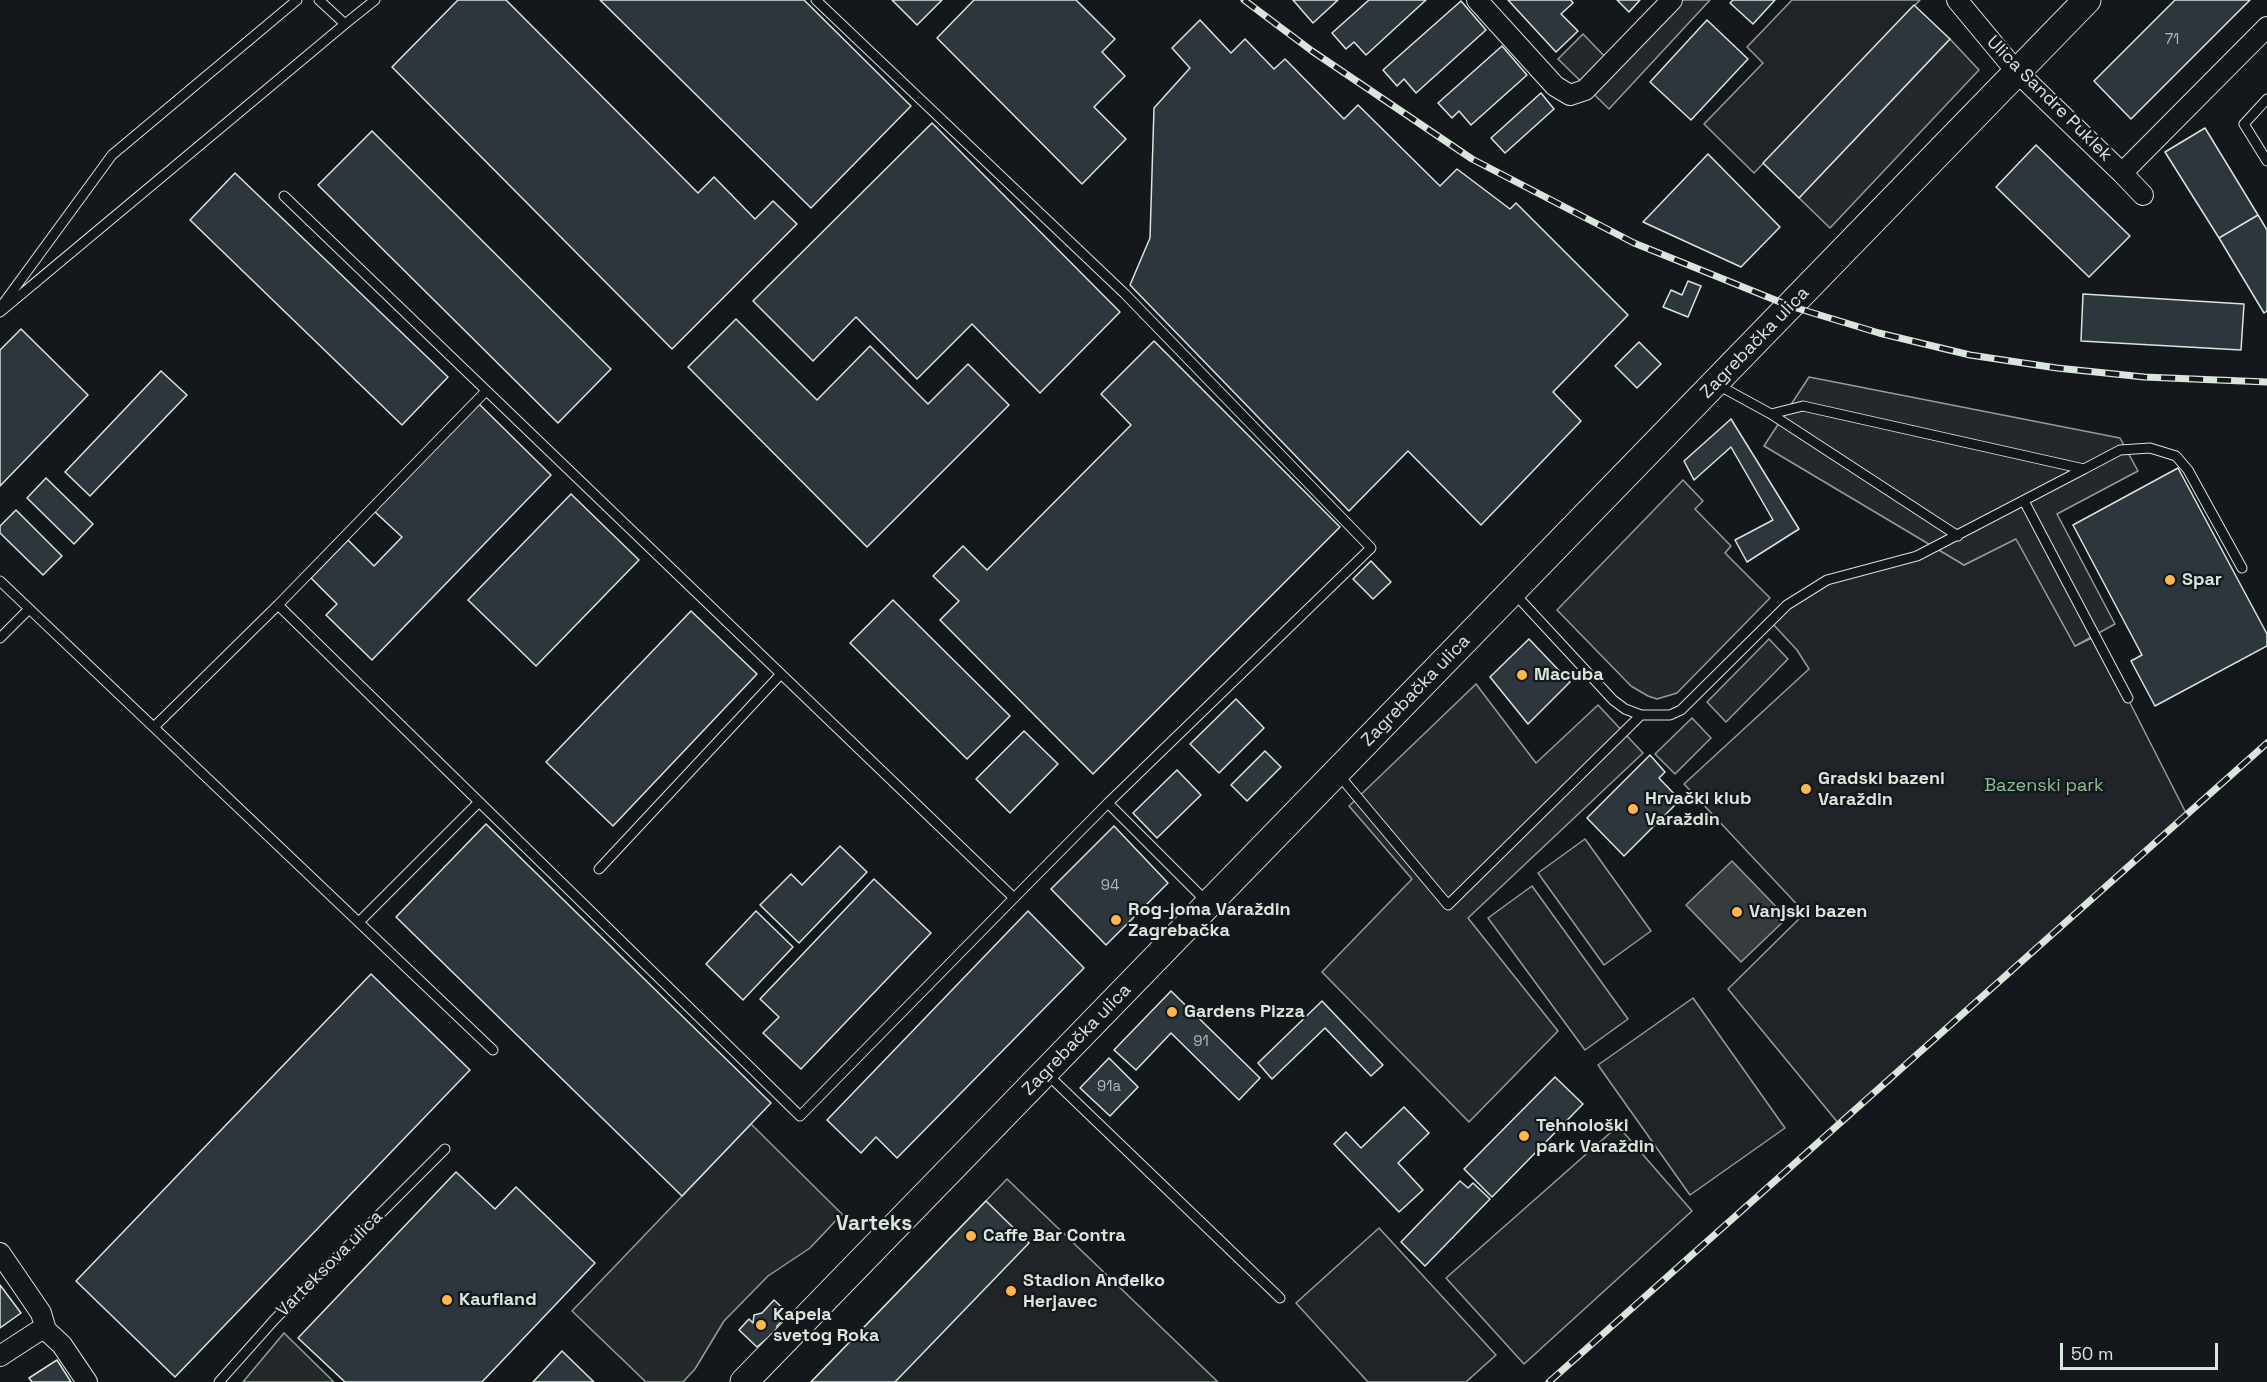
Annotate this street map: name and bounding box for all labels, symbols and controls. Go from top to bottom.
house number: 71 [2165,31,2179,49]
street label: Ulica Sandre Puklek [1982,32,2116,166]
street label: Zagrebačka ulica [1696,283,1814,403]
place label: Spar [2182,569,2222,591]
marker: Spar [2163,573,2177,587]
street label: Zagrebačka ulica [1357,631,1475,751]
place label: Macuba [1534,664,1604,686]
marker: Macuba [1515,668,1529,682]
place label: Gradski bazeni Varaždin [1818,768,1945,810]
park label: Bazenski park [1984,775,2104,797]
marker: Gradski bazeni Varaždin [1799,782,1813,796]
place label: Hrvački klub Varaždin [1645,788,1751,830]
marker: Hrvački klub Varaždin [1626,802,1640,816]
house number: 94 [1101,877,1119,895]
place label: Rog-joma Varaždin Zagrebačka [1128,899,1291,942]
place label: Vanjski bazen [1749,901,1867,923]
marker: Vanjski bazen [1730,905,1744,919]
marker: Rog-joma Varaždin Zagrebačka [1109,913,1123,927]
street label: Zagrebačka ulica [1018,980,1136,1100]
place label: Gardens Pizza [1184,1001,1305,1023]
marker: Gardens Pizza [1165,1005,1179,1019]
house number: 91 [1193,1033,1209,1051]
house number: 91a [1097,1078,1121,1096]
place label: Tehnološki park Varaždin [1536,1115,1655,1158]
marker: Tehnološki park Varaždin [1517,1129,1531,1143]
street label: Varteksova ulica [272,1206,388,1322]
district label: Varteks [836,1211,912,1237]
place label: Caffe Bar Contra [983,1225,1126,1247]
marker: Caffe Bar Contra [964,1229,978,1243]
place label: Stadion Anđelko Herjavec [1023,1270,1165,1312]
marker: Stadion Anđelko Herjavec [1004,1284,1018,1298]
place label: Kaufland [459,1289,537,1311]
marker: Kaufland [440,1293,454,1307]
place label: Kapela svetog Roka [773,1304,880,1346]
marker: Kapela svetog Roka [754,1318,768,1332]
scale bar [2063,1331,2220,1369]
text: 50 m [2071,1342,2113,1365]

